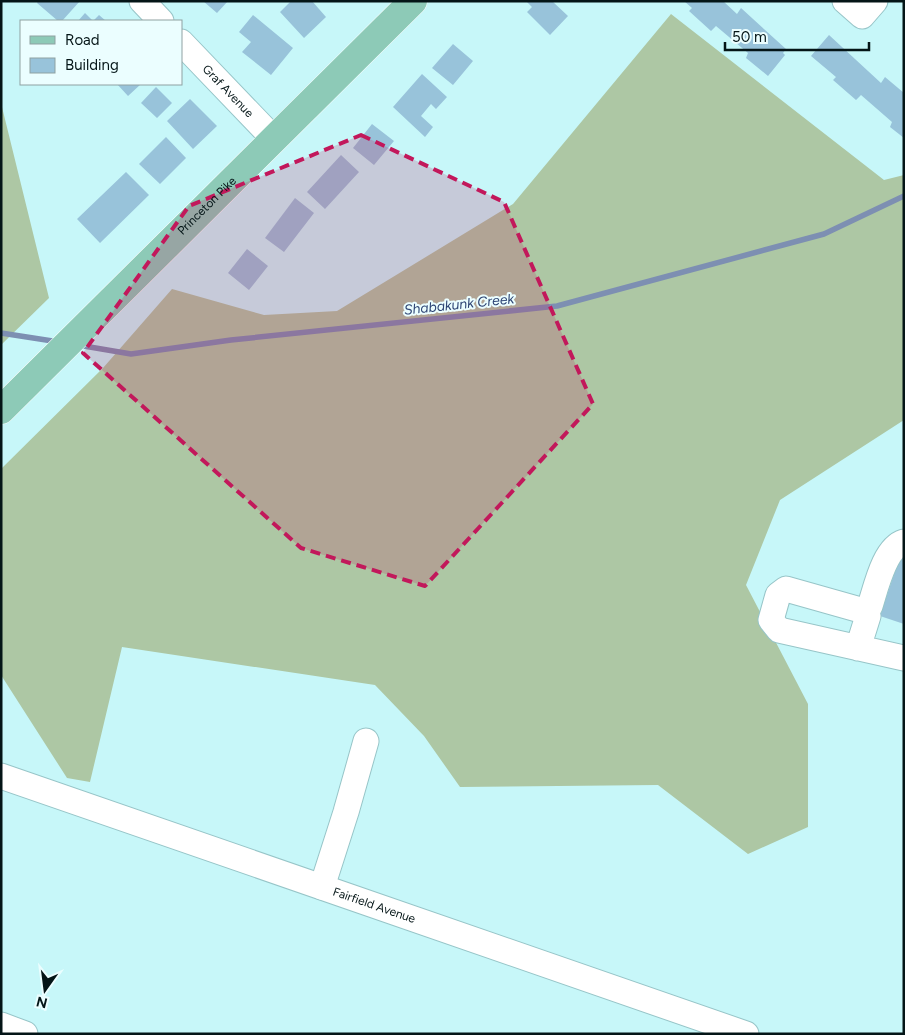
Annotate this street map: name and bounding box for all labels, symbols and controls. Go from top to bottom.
legend [20,20,182,85]
scale bar [725,20,869,52]
text: 50 m [732,28,767,46]
text: Road [65,31,100,49]
text: Building [65,56,119,74]
street label: Graf Avenue [200,62,257,121]
street label: Princeton Pike [175,173,239,238]
water label: Shabakunk Creek [403,290,516,319]
street label: Fairfield Avenue [331,884,418,926]
north arrow [20,965,70,1015]
text: N [35,993,49,1012]

